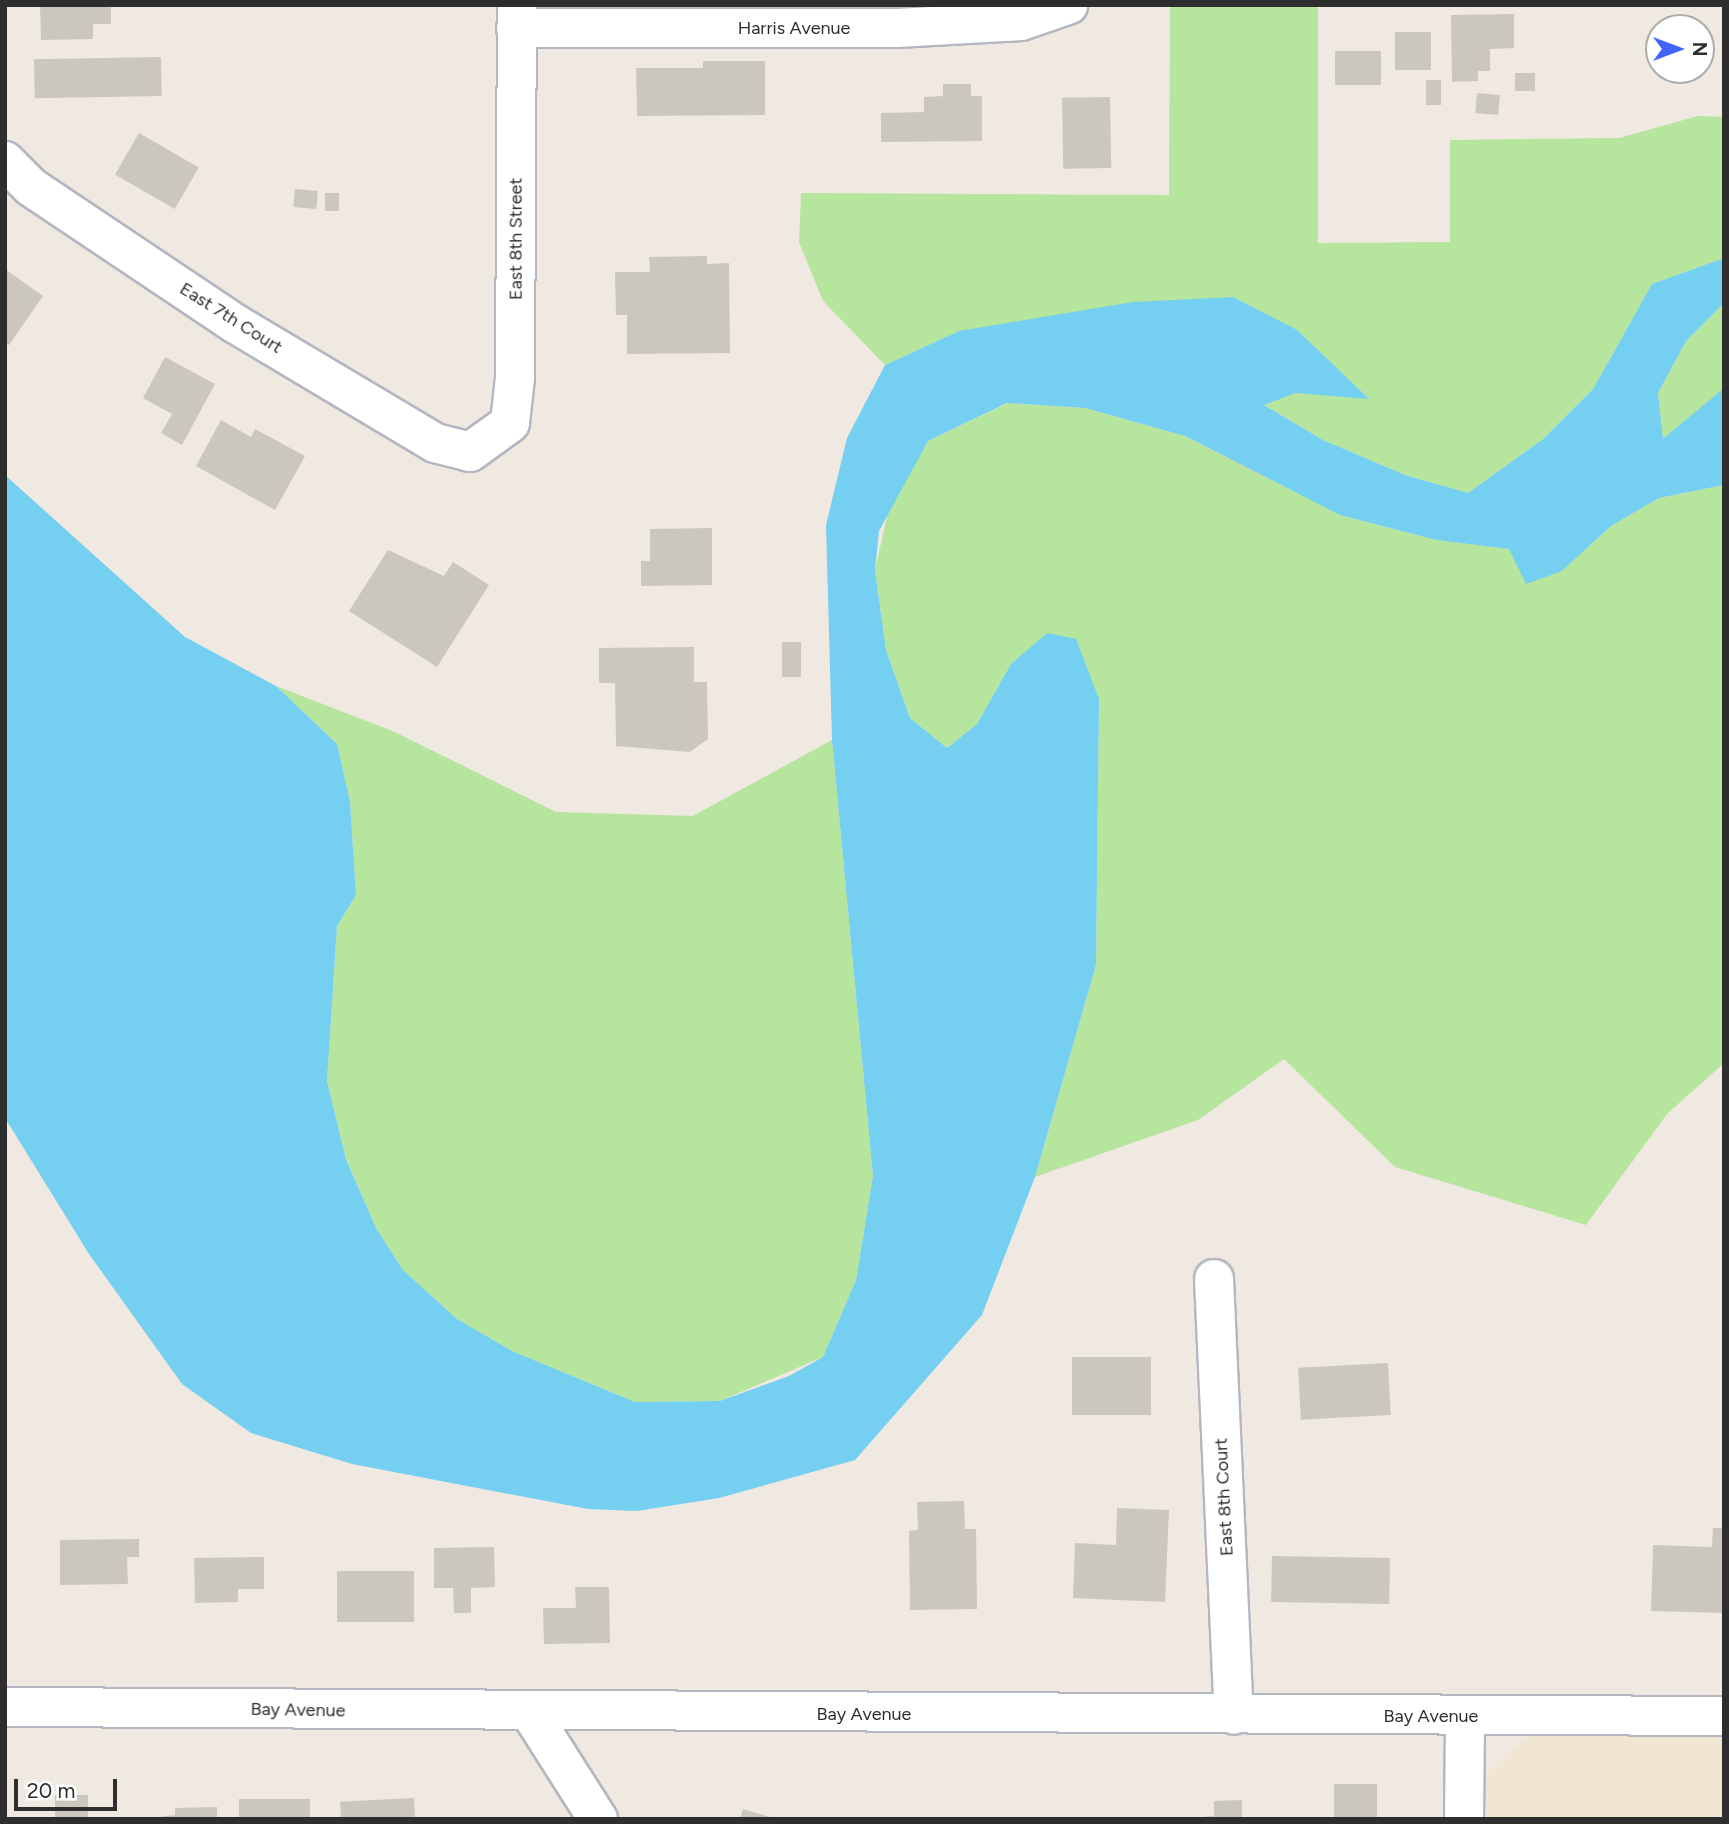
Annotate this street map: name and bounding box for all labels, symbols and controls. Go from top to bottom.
north arrow [1645,14,1715,84]
street label: Harris Avenue [738,17,850,39]
text: N [1688,42,1711,56]
street label: East 8th Street [505,178,527,300]
street label: East 7th Court [176,278,286,358]
street label: East 8th Court [1210,1437,1238,1557]
street label: Bay Avenue [250,1698,346,1722]
street label: Bay Avenue [817,1703,911,1725]
street label: Bay Avenue [1384,1705,1478,1727]
scale bar [18,1764,121,1808]
text: 20 m [27,1778,75,1803]

